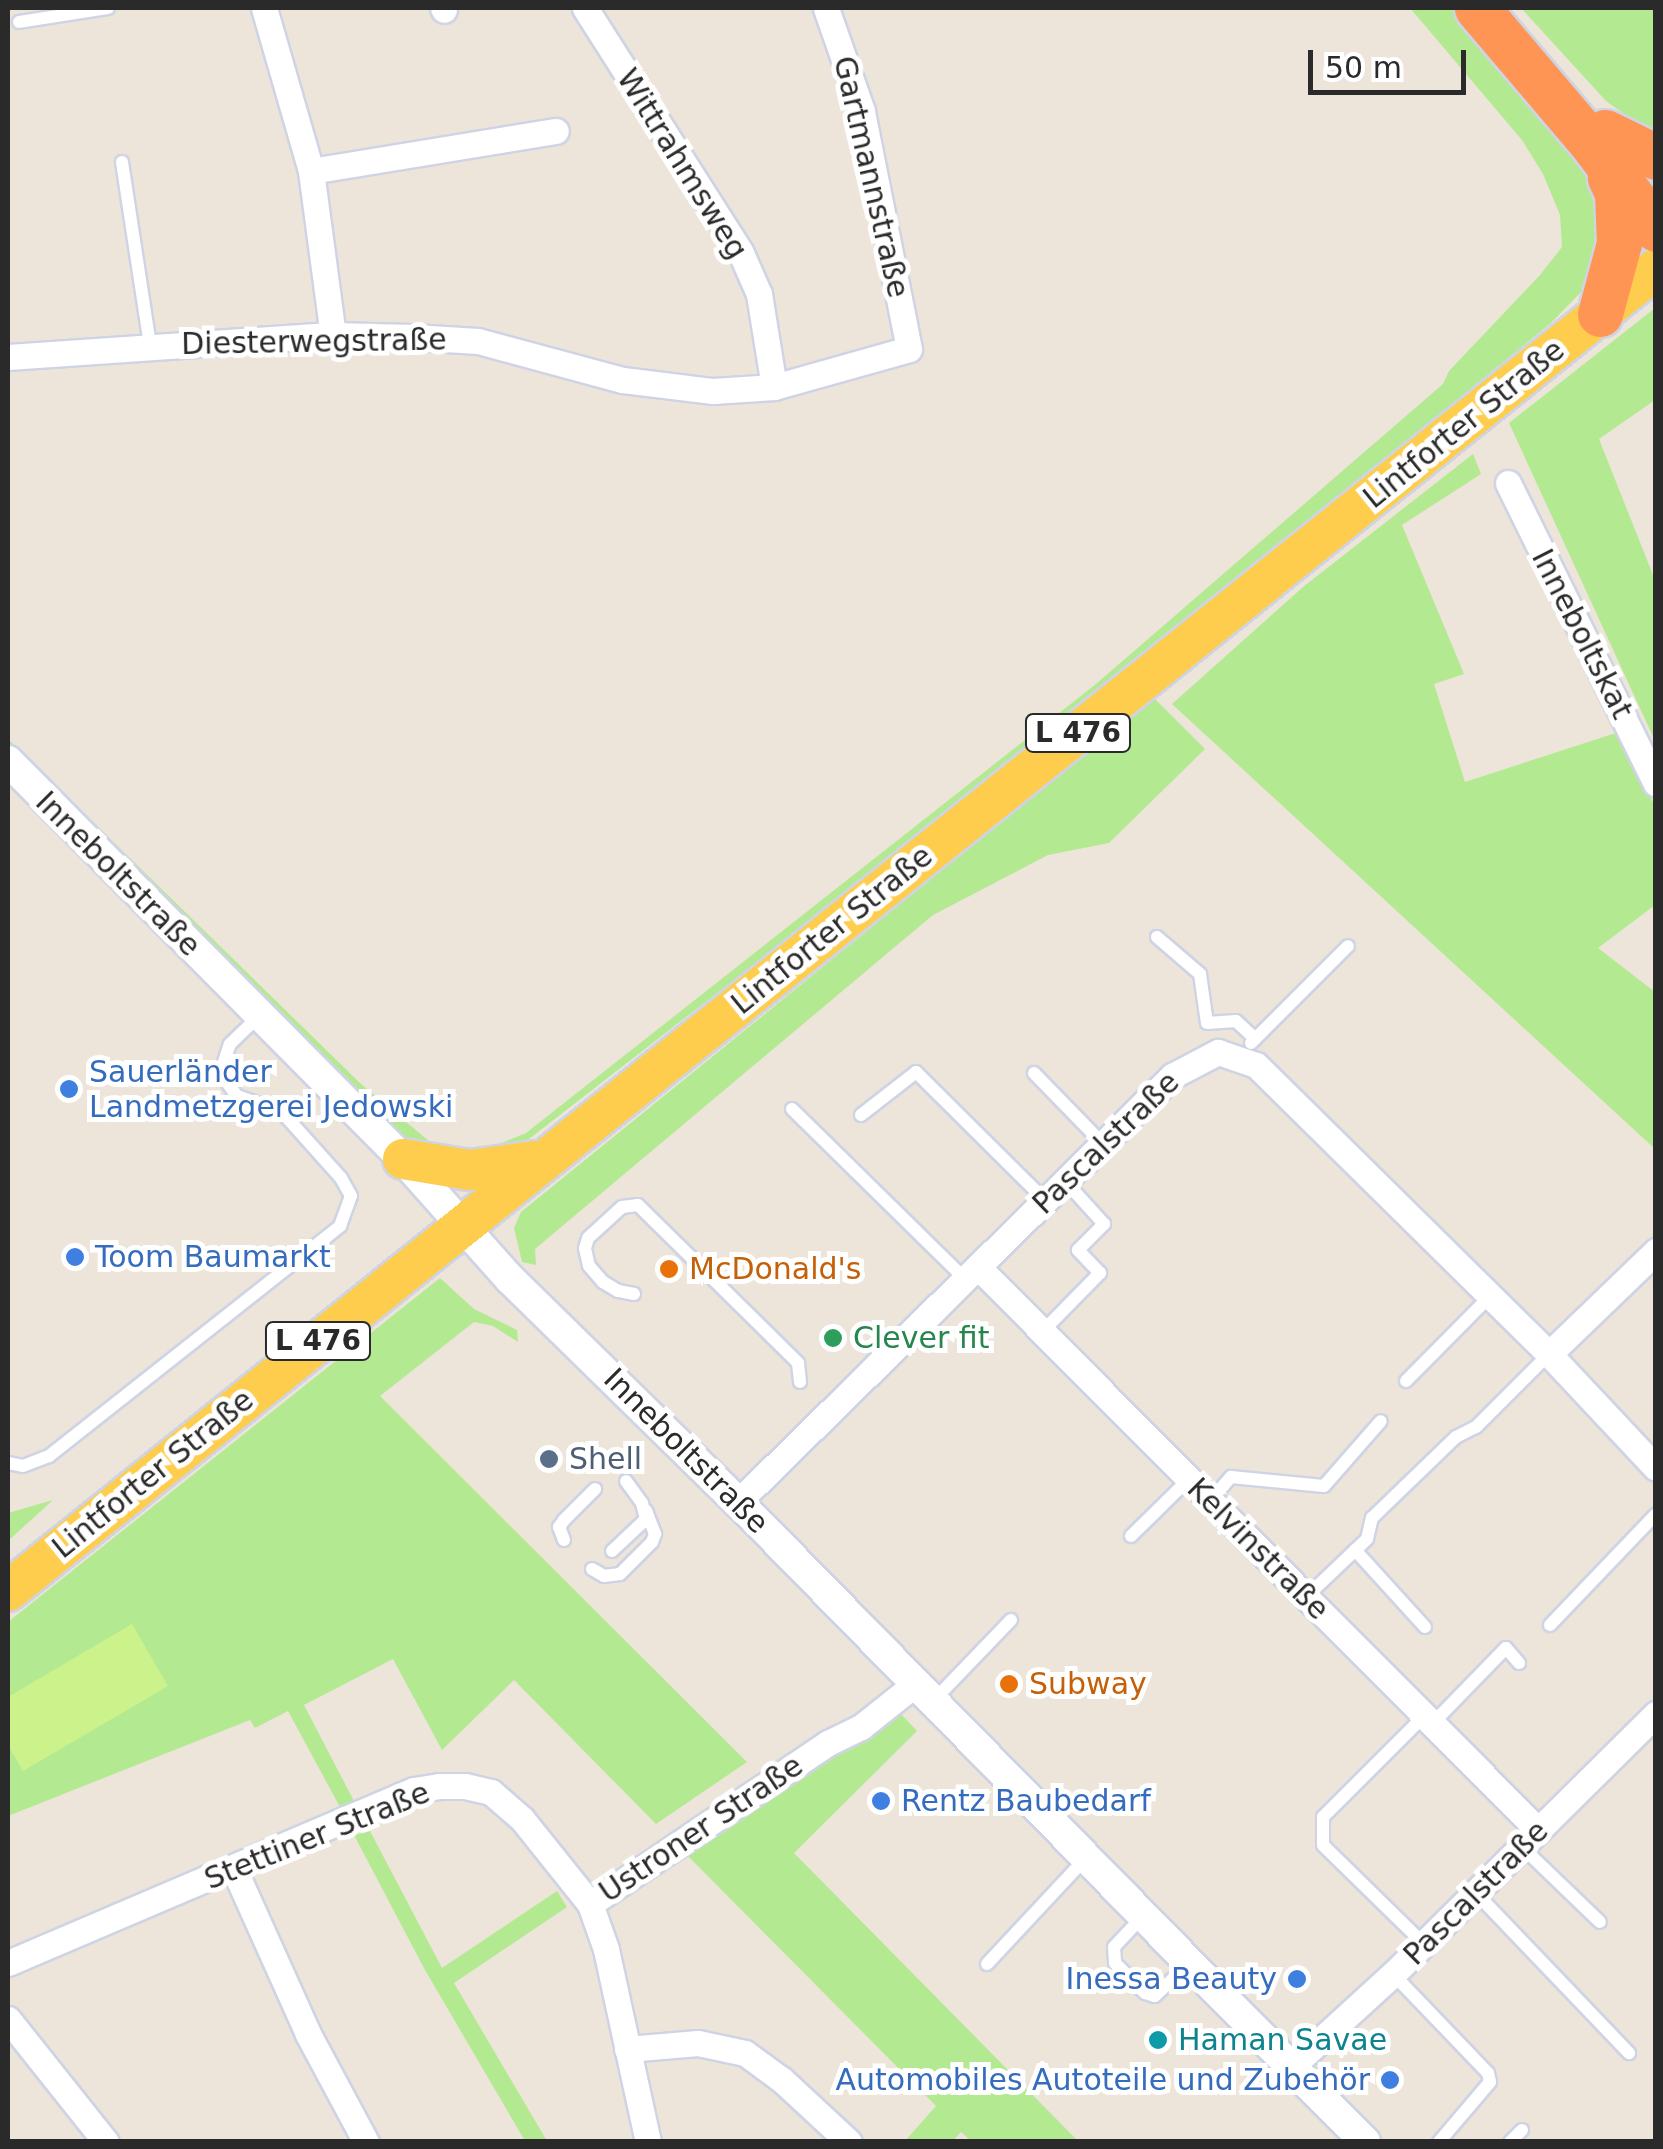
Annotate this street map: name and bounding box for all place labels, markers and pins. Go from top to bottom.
place label: Sauerländer Landmetzgerei Jedowski [89,1054,453,1124]
marker: Sauerländer Landmetzgerei Jedowski [58,1078,80,1100]
place label: Toom Baumarkt [95,1239,331,1275]
marker: Toom Baumarkt [64,1246,86,1268]
place label: McDonald's [689,1251,861,1287]
marker: McDonald's [658,1258,680,1280]
place label: Clever fit [853,1320,989,1356]
marker: Clever fit [822,1327,844,1349]
place label: Shell [569,1441,642,1477]
marker: Shell [538,1448,560,1470]
place label: Subway [1029,1666,1147,1702]
marker: Subway [998,1673,1020,1695]
place label: Rentz Baubedarf [901,1783,1151,1819]
marker: Rentz Baubedarf [870,1790,892,1812]
place label: Inessa Beauty [1066,1961,1277,1997]
marker: Inessa Beauty [1286,1968,1308,1990]
place label: Haman Savae [1178,2022,1387,2058]
marker: Haman Savae [1147,2029,1169,2051]
place label: Automobiles Autoteile und Zubehör [836,2062,1370,2098]
marker: Automobiles Autoteile und Zubehör [1379,2069,1401,2091]

